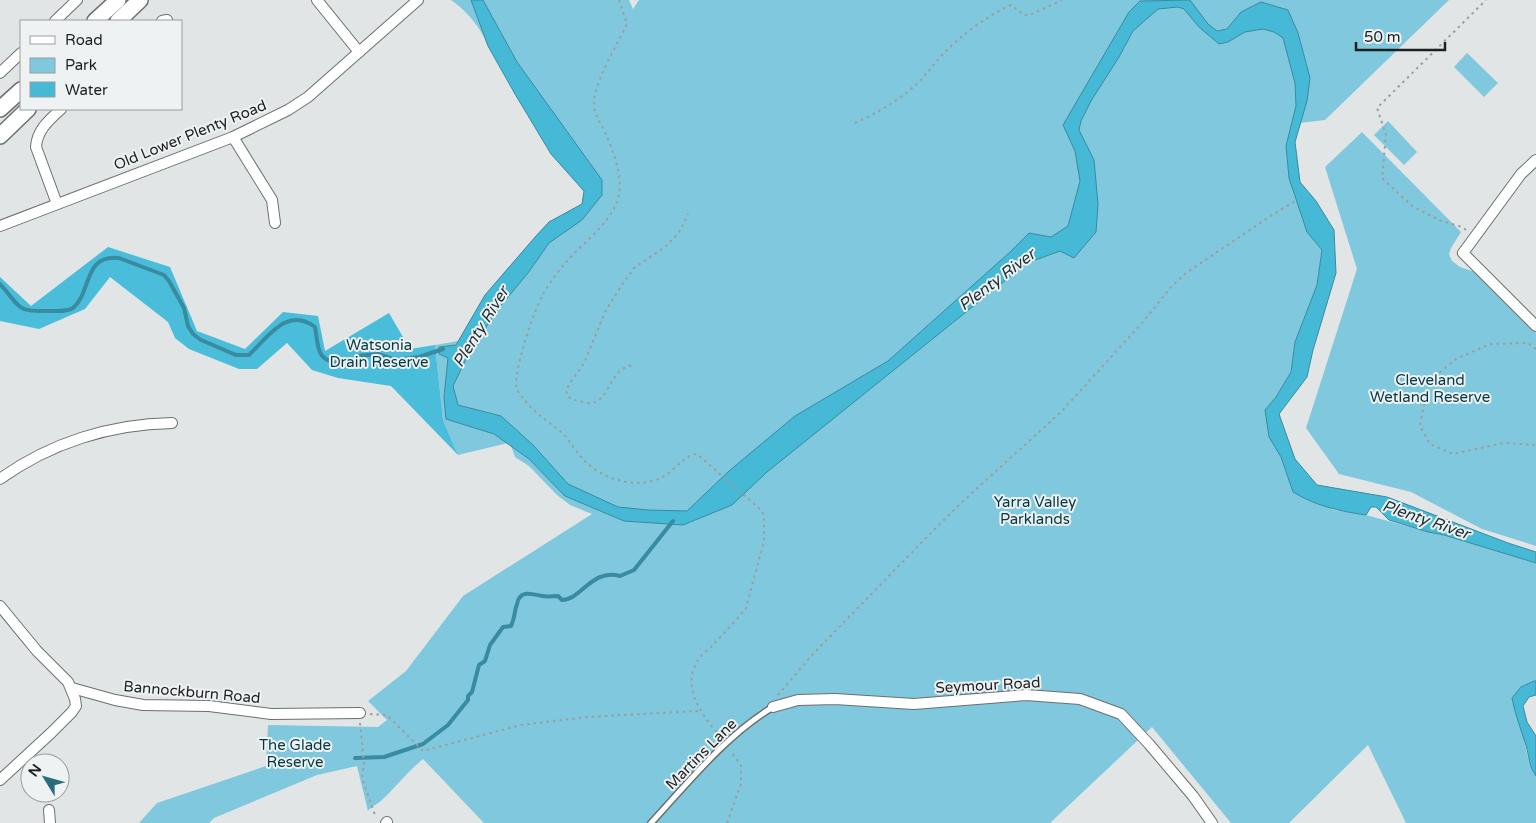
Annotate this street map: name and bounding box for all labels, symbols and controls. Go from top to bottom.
legend [20,20,182,110]
scale bar [1356,20,1445,52]
text: 50 m [1364,28,1401,46]
text: Road [65,31,103,49]
text: Park [65,56,97,74]
text: Water [65,81,108,99]
street label: Old Lower Plenty Road [111,96,269,174]
water label: Plenty River [955,244,1041,315]
water label: Plenty River [448,282,515,371]
park label: Watsonia Drain Reserve [329,336,429,371]
park label: Cleveland Wetland Reserve [1370,371,1490,406]
park label: Yarra Valley Parklands [994,493,1076,528]
water label: Plenty River [1380,496,1474,545]
street label: Seymour Road [935,673,1041,697]
street label: Bannockburn Road [123,677,261,707]
street label: Martins Lane [662,715,740,793]
park label: The Glade Reserve [259,736,331,771]
north arrow [20,753,70,803]
text: N [25,761,45,780]

